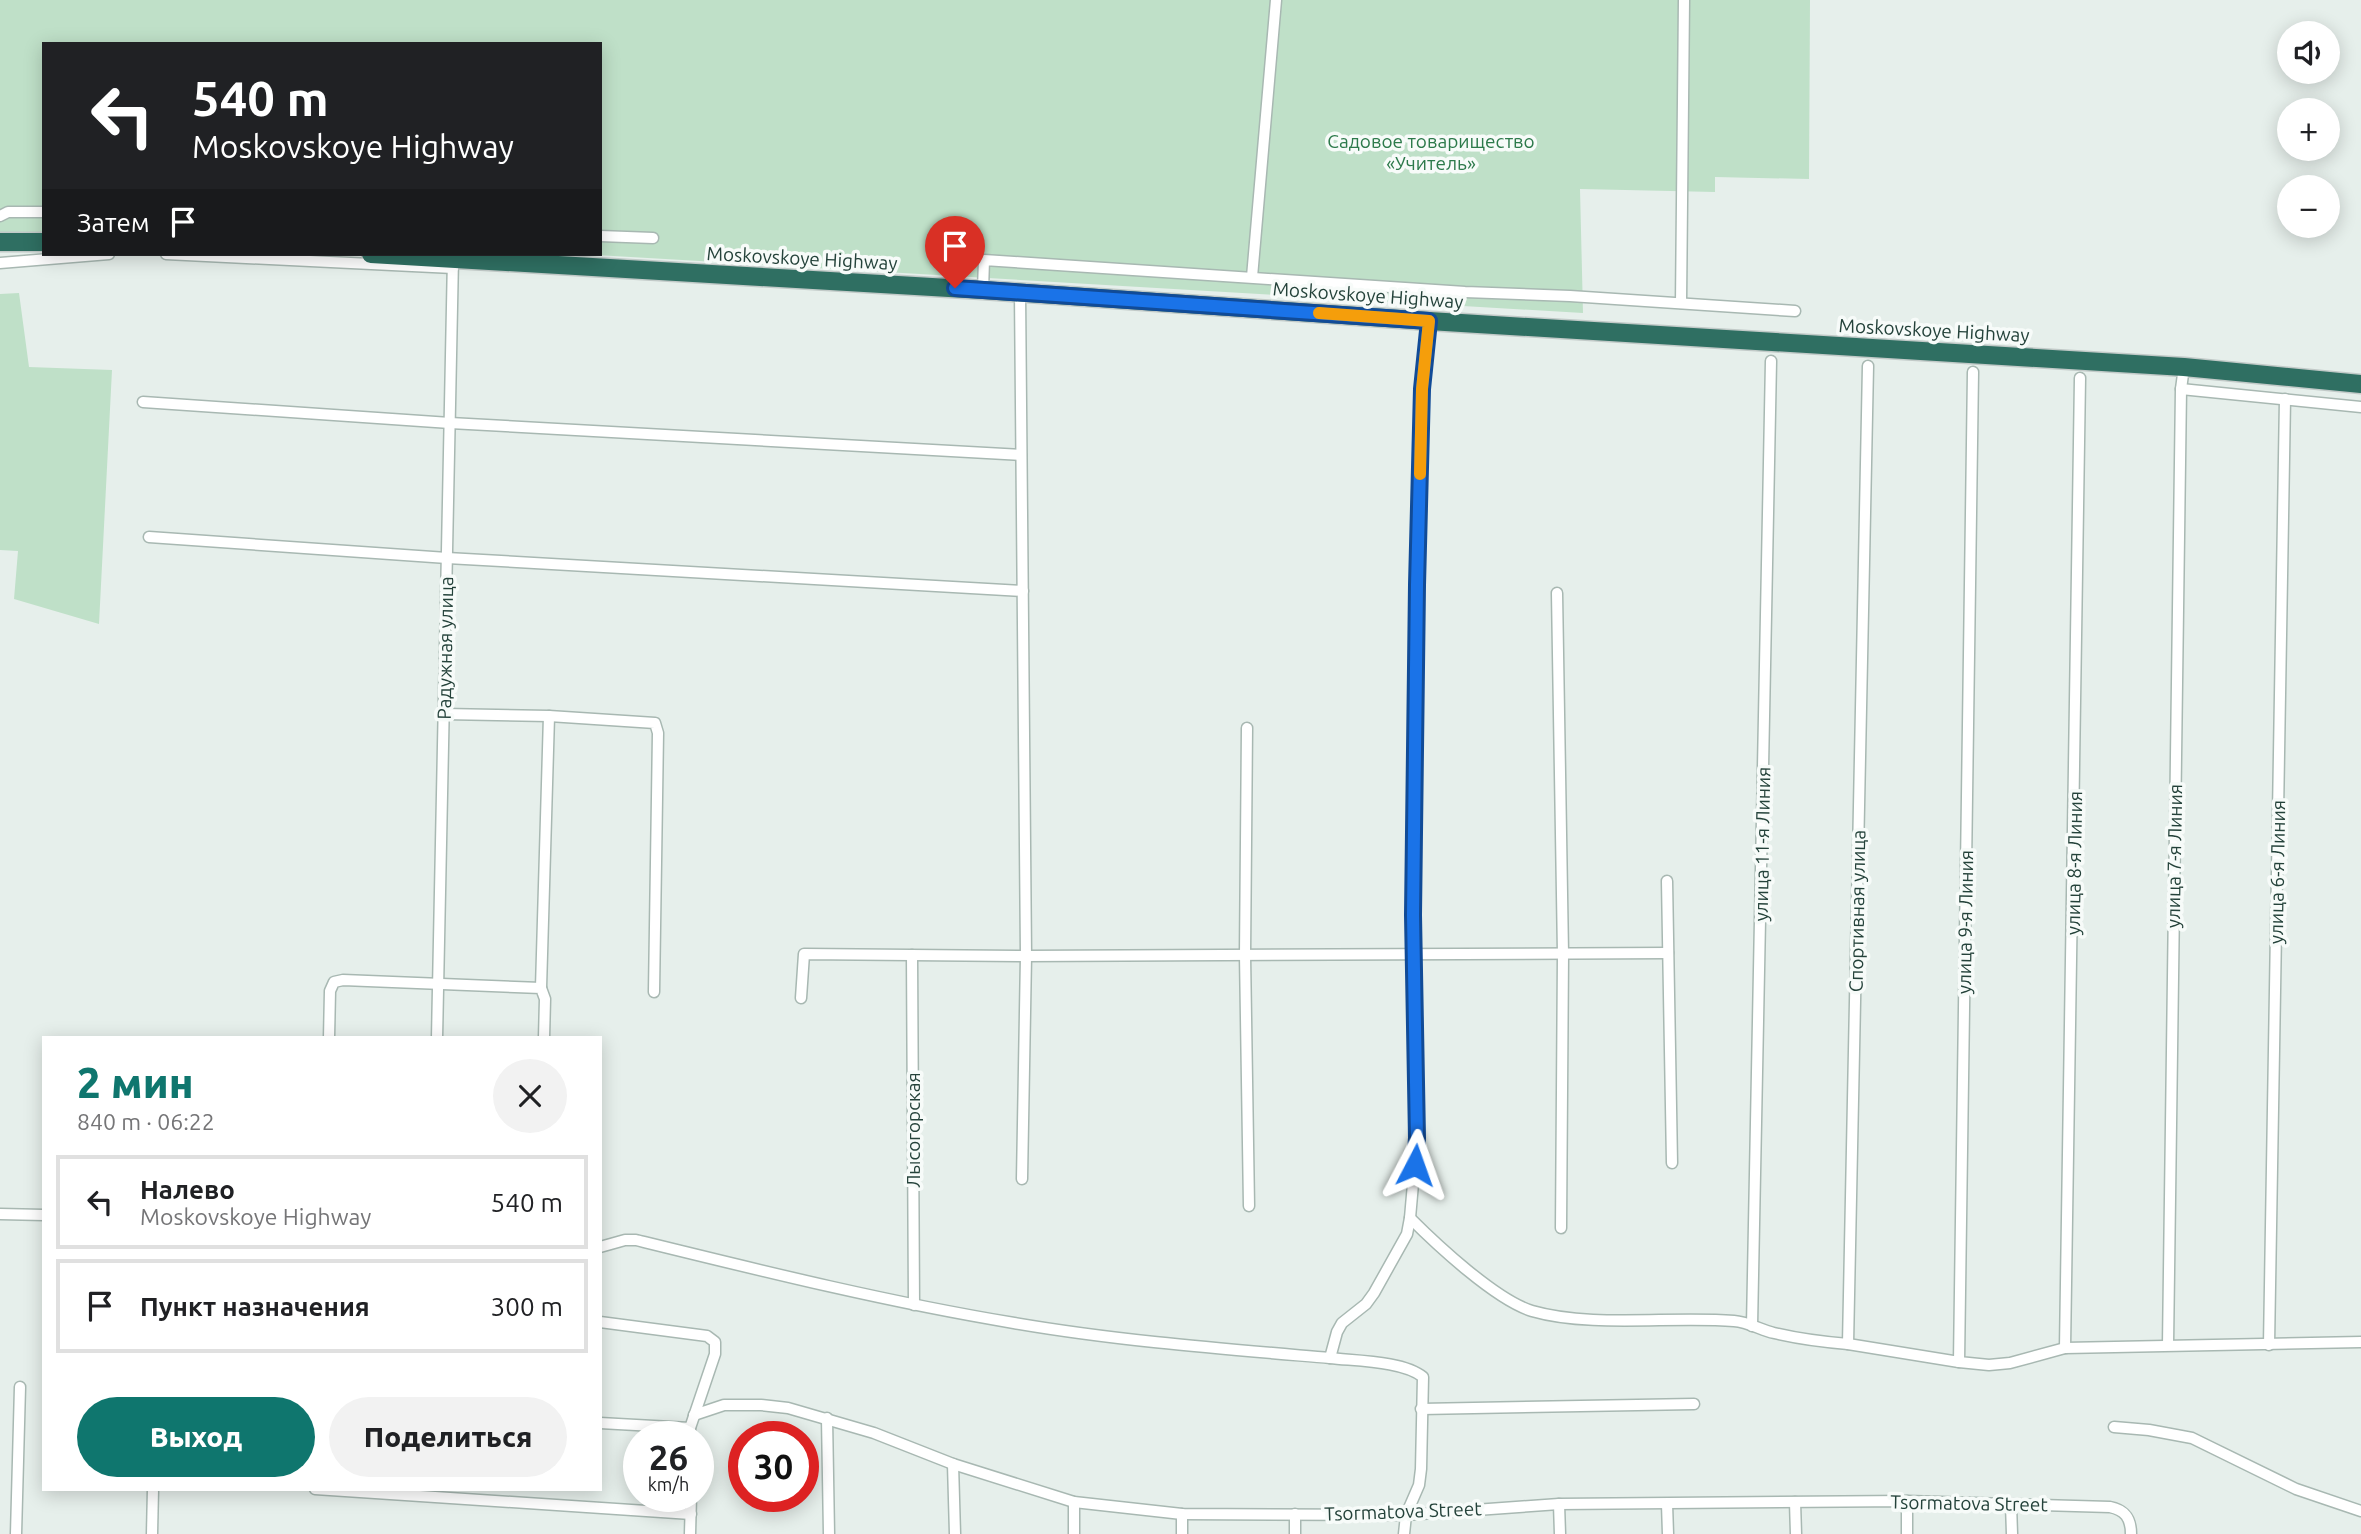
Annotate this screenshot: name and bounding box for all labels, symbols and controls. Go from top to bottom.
map controls [2277,21,2340,238]
button: sound [2277,21,2340,84]
icon: left [77,70,168,161]
text: 540 m [192,70,329,125]
button: + [2277,98,2340,161]
text: Moskovskoye Highway [192,128,514,164]
park label: Садовое товарищество «Учитель» [1327,130,1535,174]
button: − [2277,175,2340,238]
icon: arrive [164,203,202,241]
text: Затем [77,208,150,237]
pin [925,216,985,288]
icon: arrive [936,227,974,265]
street label: Moskovskoye Highway [706,242,898,274]
street label: Moskovskoye Highway [1272,277,1464,313]
street label: Moskovskoye Highway [1838,314,2030,346]
street label: Радужная улица [433,576,457,720]
street label: улица 11-я Линия [1750,766,1774,922]
street label: улица 7-я Линия [2162,784,2186,928]
street label: улица 8-я Линия [2062,791,2086,935]
street label: улица 6-я Линия [2265,800,2289,944]
street label: Спортивная улица [1845,830,1869,992]
street label: улица 9-я Линия [1953,850,1977,994]
text: 2 мин [77,1059,194,1106]
button: close [493,1059,567,1133]
street label: Лысогорская [902,1072,924,1188]
text: 840 m · 06:22 [77,1109,215,1134]
position arrow [1378,1128,1452,1202]
text: Налево [140,1175,235,1204]
icon: left [81,1183,119,1221]
text: 540 m [491,1188,563,1217]
text: Moskovskoye Highway [140,1204,371,1229]
icon: arrive [81,1287,119,1325]
text: Пункт назначения [140,1292,370,1321]
text: 300 m [491,1292,563,1321]
button: Выход [77,1397,315,1477]
button: Поделиться [329,1397,567,1477]
speed limit sign: 30 [728,1421,819,1512]
text: 26 [649,1437,688,1477]
text: km/h [648,1474,689,1494]
street label: Tsormatova Street [1890,1491,2048,1515]
street label: Tsormatova Street [1324,1497,1483,1525]

